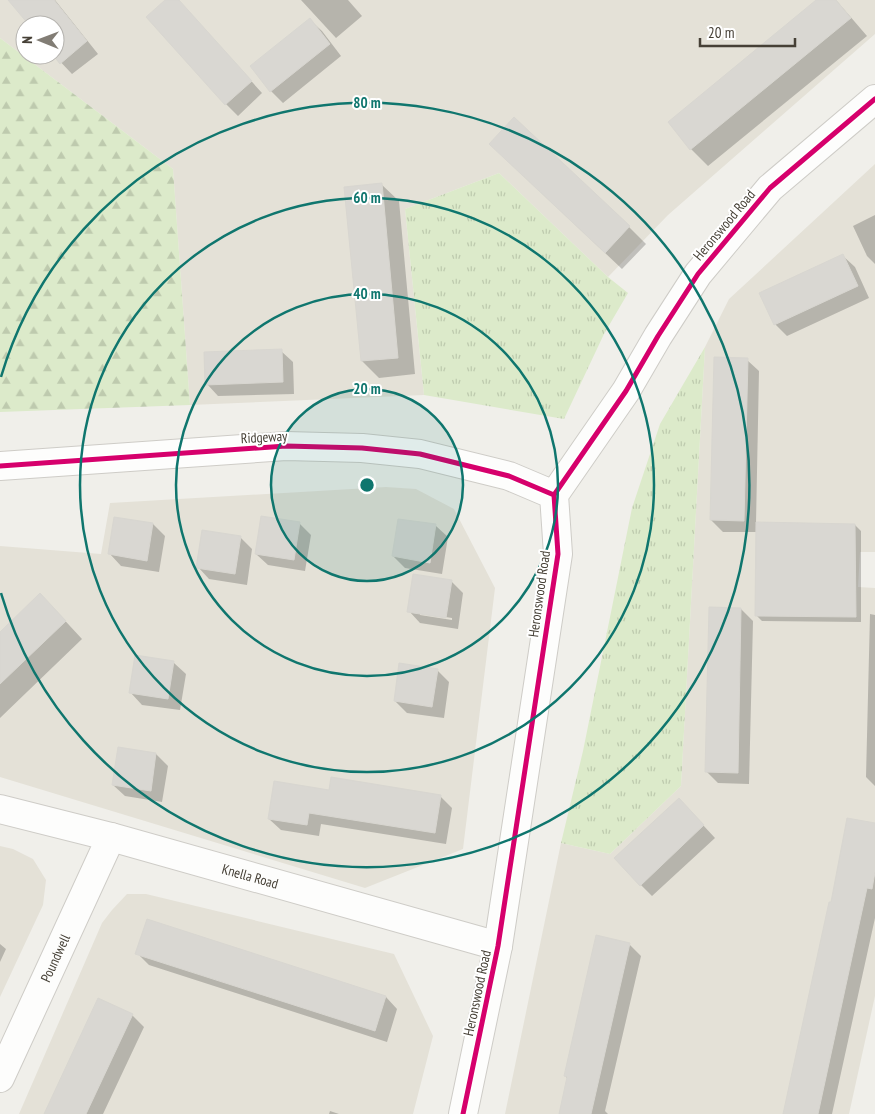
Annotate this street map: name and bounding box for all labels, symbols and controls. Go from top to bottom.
north arrow [15,15,65,65]
scale bar [700,15,795,47]
text: 20 m [708,23,734,42]
text: N [18,36,36,44]
text: 80 m [353,93,381,112]
street label: Heronswood Road [689,186,759,264]
text: 60 m [353,188,381,207]
text: 40 m [353,284,381,303]
text: 20 m [353,379,381,398]
street label: Ridgeway [240,427,288,447]
centre of rings [358,476,376,494]
street label: Heronswood Road [524,550,554,638]
street label: Knella Road [220,860,280,893]
street label: Poundwell [36,931,74,985]
street label: Heronswood Road [459,948,495,1038]

